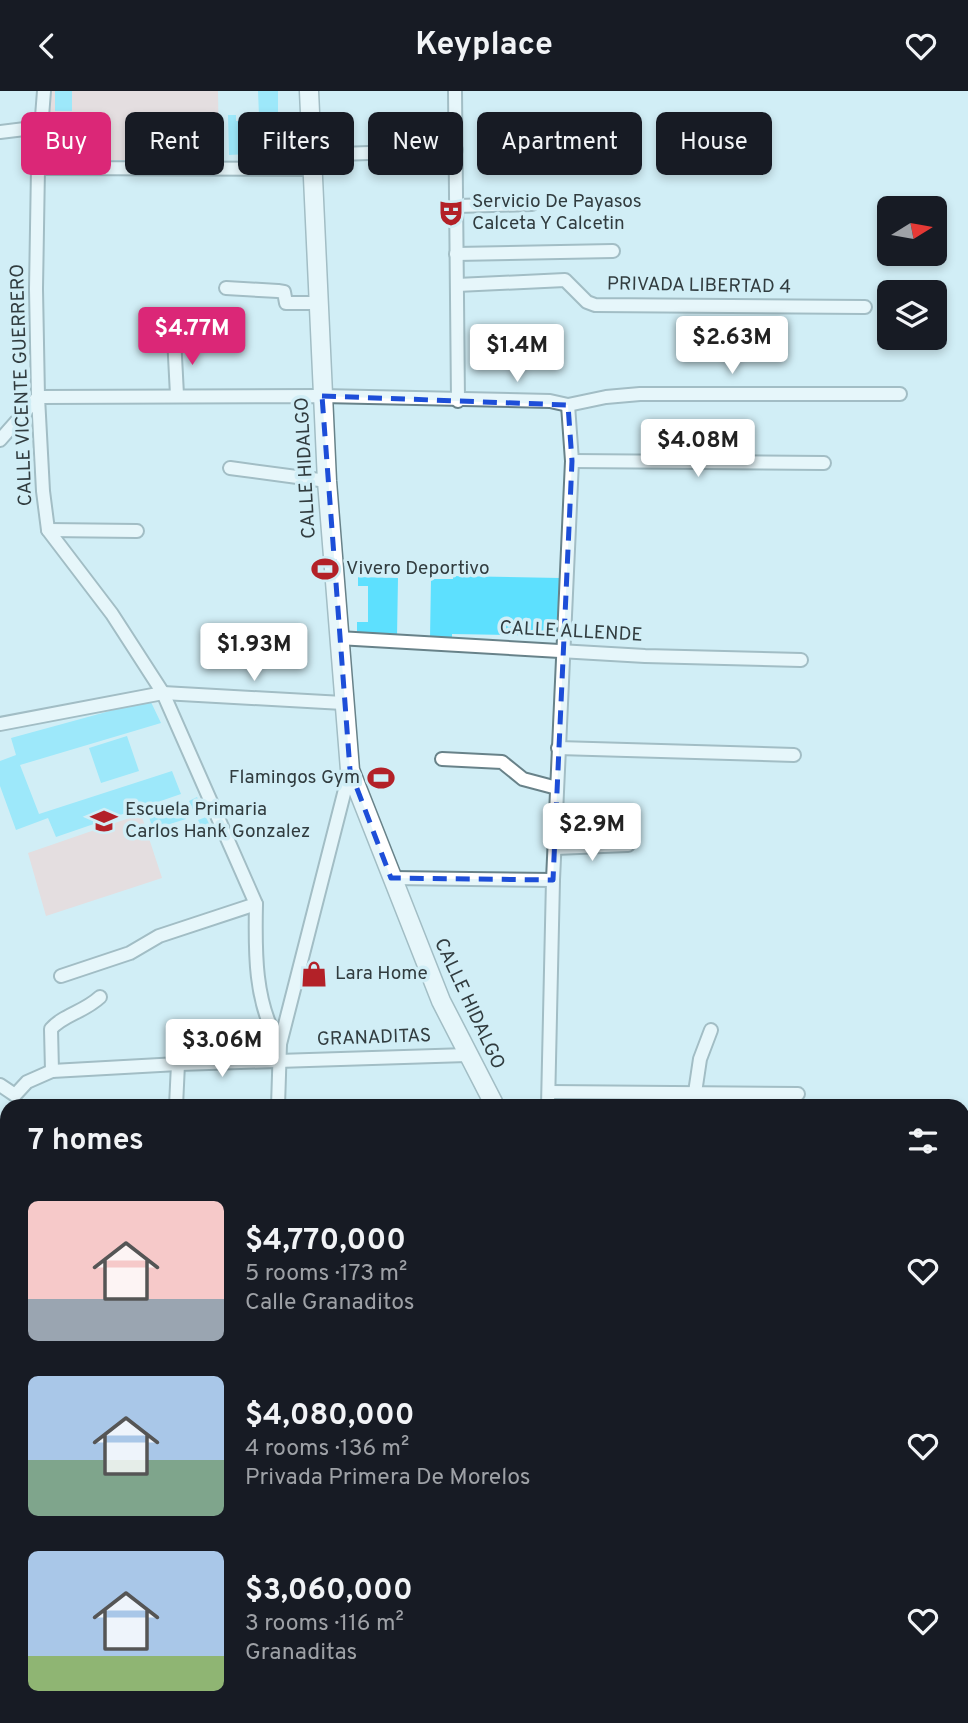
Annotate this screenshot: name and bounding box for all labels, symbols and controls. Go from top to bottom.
text: Keyplace [415,26,553,66]
icon: back [28,27,66,65]
icon: heart [902,27,940,65]
chip: Buy [21,112,111,175]
chip: Rent [125,112,224,175]
chip: Filters [238,112,354,175]
chip: New [368,112,463,175]
chip: Apartment [477,112,642,175]
chip: House [656,112,772,175]
place label: Servicio De Payasos Calceta Y Calcetin [472,190,642,236]
north arrow [877,196,947,266]
map controls [877,196,947,350]
theatre icon: Servicio De Payasos Calceta Y Calcetin [436,198,466,228]
street label: CALLE VICENTE GUERRERO [6,263,38,507]
street label: PRIVADA LIBERTAD 4 [607,272,791,300]
button: layers [877,280,947,350]
pin: $4.77M [135,307,249,367]
text: $4.77M [154,315,230,344]
pin: $2.63M [675,317,789,376]
pin: $1.4M [468,324,566,384]
text: $2.63M [692,324,772,353]
text: $1.4M [486,332,548,361]
street label: CALLE HIDALGO [290,396,322,540]
pin: $4.08M [641,419,755,479]
text: $4.08M [657,427,739,456]
sports icon: Vivero Deportivo [310,554,340,584]
place label: Vivero Deportivo [346,557,490,581]
street label: CALLE ALLENDE [499,616,643,648]
pin: $1.93M [197,623,311,683]
text: $1.93M [216,631,292,660]
sports icon: Flamingos Gym [366,763,396,793]
place label: Flamingos Gym [229,766,360,790]
place label: Escuela Primaria Carlos Hank Gonzalez [125,798,310,844]
pin: $2.9M [543,803,641,863]
school or university icon: Escuela Primaria Carlos Hank Gonzalez [89,806,119,836]
text: $2.9M [559,811,625,840]
street label: CALLE HIDALGO [428,935,510,1073]
shop icon: Lara Home [299,959,329,989]
place label: Lara Home [335,962,428,986]
pin: $3.06M [165,1019,279,1079]
street label: GRANADITAS [316,1024,432,1052]
text: $3.06M [182,1027,262,1056]
icon: filters [904,1122,942,1160]
text: 7 homes [28,1123,144,1160]
text: $4,770,000 [245,1223,406,1260]
icon: home [84,1229,168,1313]
icon: heart [904,1252,942,1290]
text: 5 rooms · 173 m² [245,1260,407,1289]
text: Calle Granaditos [245,1289,415,1318]
text: $4,080,000 [245,1398,415,1435]
icon: home [84,1404,168,1488]
icon: heart [904,1427,942,1465]
text: 4 rooms · 136 m² [245,1435,409,1464]
text: Privada Primera De Morelos [245,1464,531,1493]
text: $3,060,000 [245,1573,413,1610]
icon: home [84,1579,168,1663]
icon: heart [904,1602,942,1640]
text: 3 rooms · 116 m² [245,1610,404,1639]
text: Granaditas [245,1639,357,1668]

